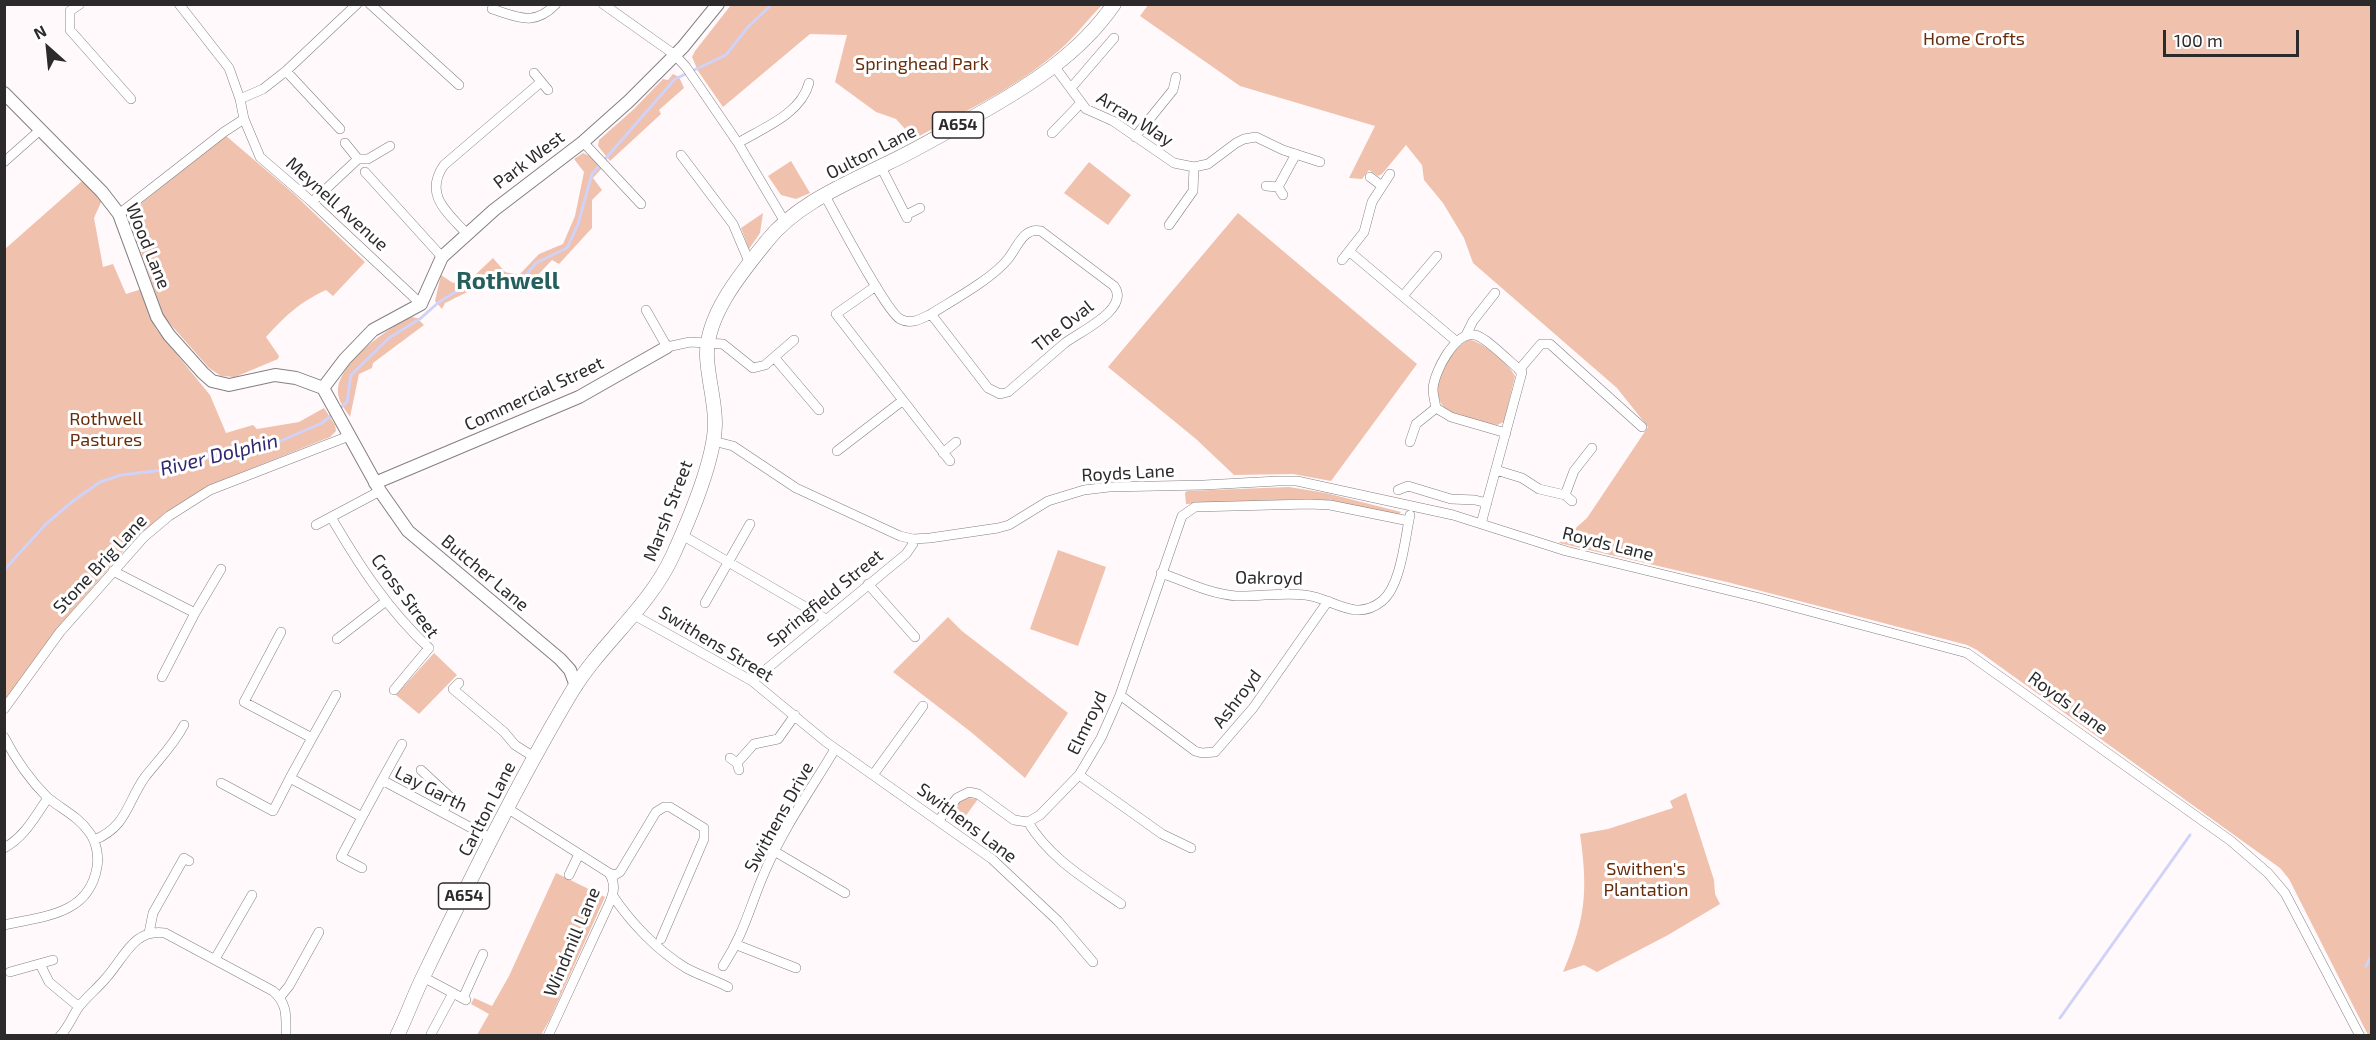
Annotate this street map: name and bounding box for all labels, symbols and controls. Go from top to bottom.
north arrow [18,18,78,78]
scale bar [2166,18,2302,56]
text: N [30,20,49,43]
park label: Home Crofts [1923,28,2025,50]
text: 100 m [2174,29,2223,51]
park label: Springhead Park [855,53,989,75]
street label: Arran Way [1093,87,1177,151]
road number: A654 [932,112,984,138]
street label: Oulton Lane [822,120,920,184]
street label: Park West [489,126,569,194]
street label: Meynell Avenue [281,152,393,256]
street label: Wood Lane [121,200,175,292]
district label: Rothwell [456,267,560,295]
street label: The Oval [1028,296,1098,356]
street label: Commercial Street [461,352,607,436]
park label: Rothwell Pastures [69,408,143,450]
water label: River Dolphin [157,429,281,481]
street label: Marsh Street [639,457,697,565]
street label: Royds Lane [1081,460,1175,486]
street label: Stone Brig Lane [49,510,151,618]
street label: Royds Lane [1560,522,1656,566]
street label: Butcher Lane [437,530,533,616]
street label: Springfield Street [763,545,887,651]
street label: Cross Street [366,550,444,642]
street label: Oakroyd [1235,567,1303,589]
street label: Swithens Street [655,601,777,687]
street label: Ashroyd [1208,665,1266,733]
street label: Royds Lane [2024,667,2112,739]
street label: Elmroyd [1062,688,1112,758]
street label: Carlton Lane [454,758,520,860]
street label: Swithens Drive [740,758,818,876]
street label: Lay Garth [391,762,471,816]
street label: Swithens Lane [913,779,1021,867]
park label: Swithen's Plantation [1603,858,1689,900]
road number: A654 [438,883,490,909]
street label: Windmill Lane [539,884,605,1000]

